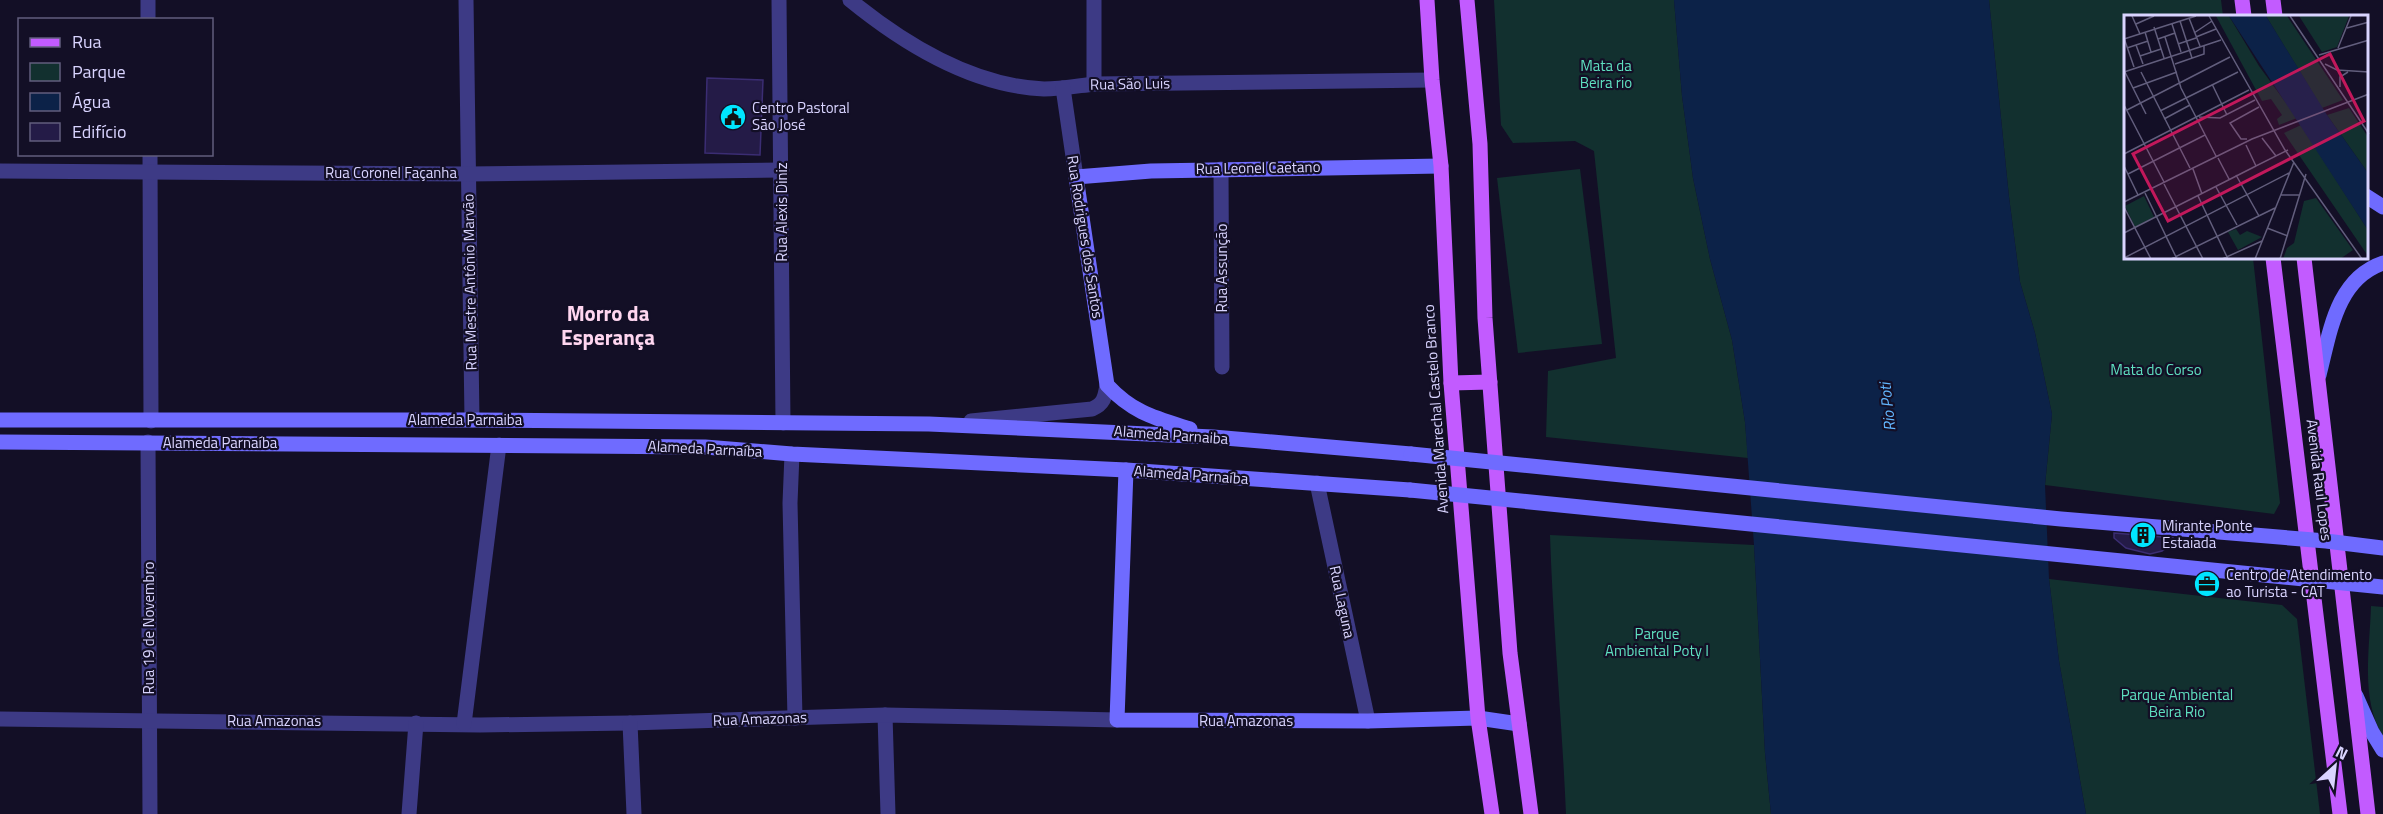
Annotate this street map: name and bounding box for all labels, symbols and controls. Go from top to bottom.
inset map [2124,15,2368,260]
legend [18,18,213,156]
text: Rua [72,28,102,55]
park label: Mata da Beira rio [1580,54,1632,94]
text: Parque [72,58,126,85]
street label: Rua São Luis [1090,71,1170,96]
text: Água [72,88,110,115]
place label: Centro Pastoral São José [752,96,850,136]
public building icon: Centro Pastoral São José [718,102,748,132]
text: Edifício [72,118,126,145]
street label: Rua Rodrigues dos Santos [1061,154,1110,320]
street label: Rua Leonel Caetano [1195,155,1321,180]
street label: Rua Coronel Façanha [325,161,457,184]
street label: Rua Alexis Diniz [770,162,793,262]
street label: Rua Mestre Antônio Marvão [456,193,483,371]
street label: Rua Assunção [1210,223,1233,312]
district label: Morro da Esperança [561,297,655,353]
street label: Avenida Marechal Castelo Branco [1417,304,1454,514]
park label: Mata do Corso [2110,358,2202,381]
water label: Rio Poti [1872,380,1901,432]
street label: Alameda Parnaiba [408,408,523,431]
street label: Avenida Raul Lopes [2301,418,2338,542]
street label: Alameda Parnaiba [1113,419,1229,450]
street label: Alameda Parnaíba [163,431,278,454]
street label: Alameda Parnaíba [647,434,763,463]
street label: Alameda Parnaíba [1133,459,1250,490]
place label: Mirante Ponte Estaiada [2162,514,2252,554]
building icon: Mirante Ponte Estaiada [2128,520,2158,550]
street label: Rua 19 de Novembro [137,562,160,694]
street label: Rua Laguna [1324,563,1362,641]
place label: Centro de Atendimento ao Turista - CAT [2226,563,2372,603]
office icon: Centro de Atendimento ao Turista - CAT [2192,569,2222,599]
park label: Parque Ambiental Poty I [1605,622,1709,662]
park label: Parque Ambiental Beira Rio [2121,683,2233,723]
street label: Rua Amazonas [713,705,807,732]
street label: Rua Amazonas [227,709,321,732]
street label: Rua Amazonas [1199,709,1293,732]
north arrow [2305,736,2365,796]
text: N [2331,739,2352,766]

